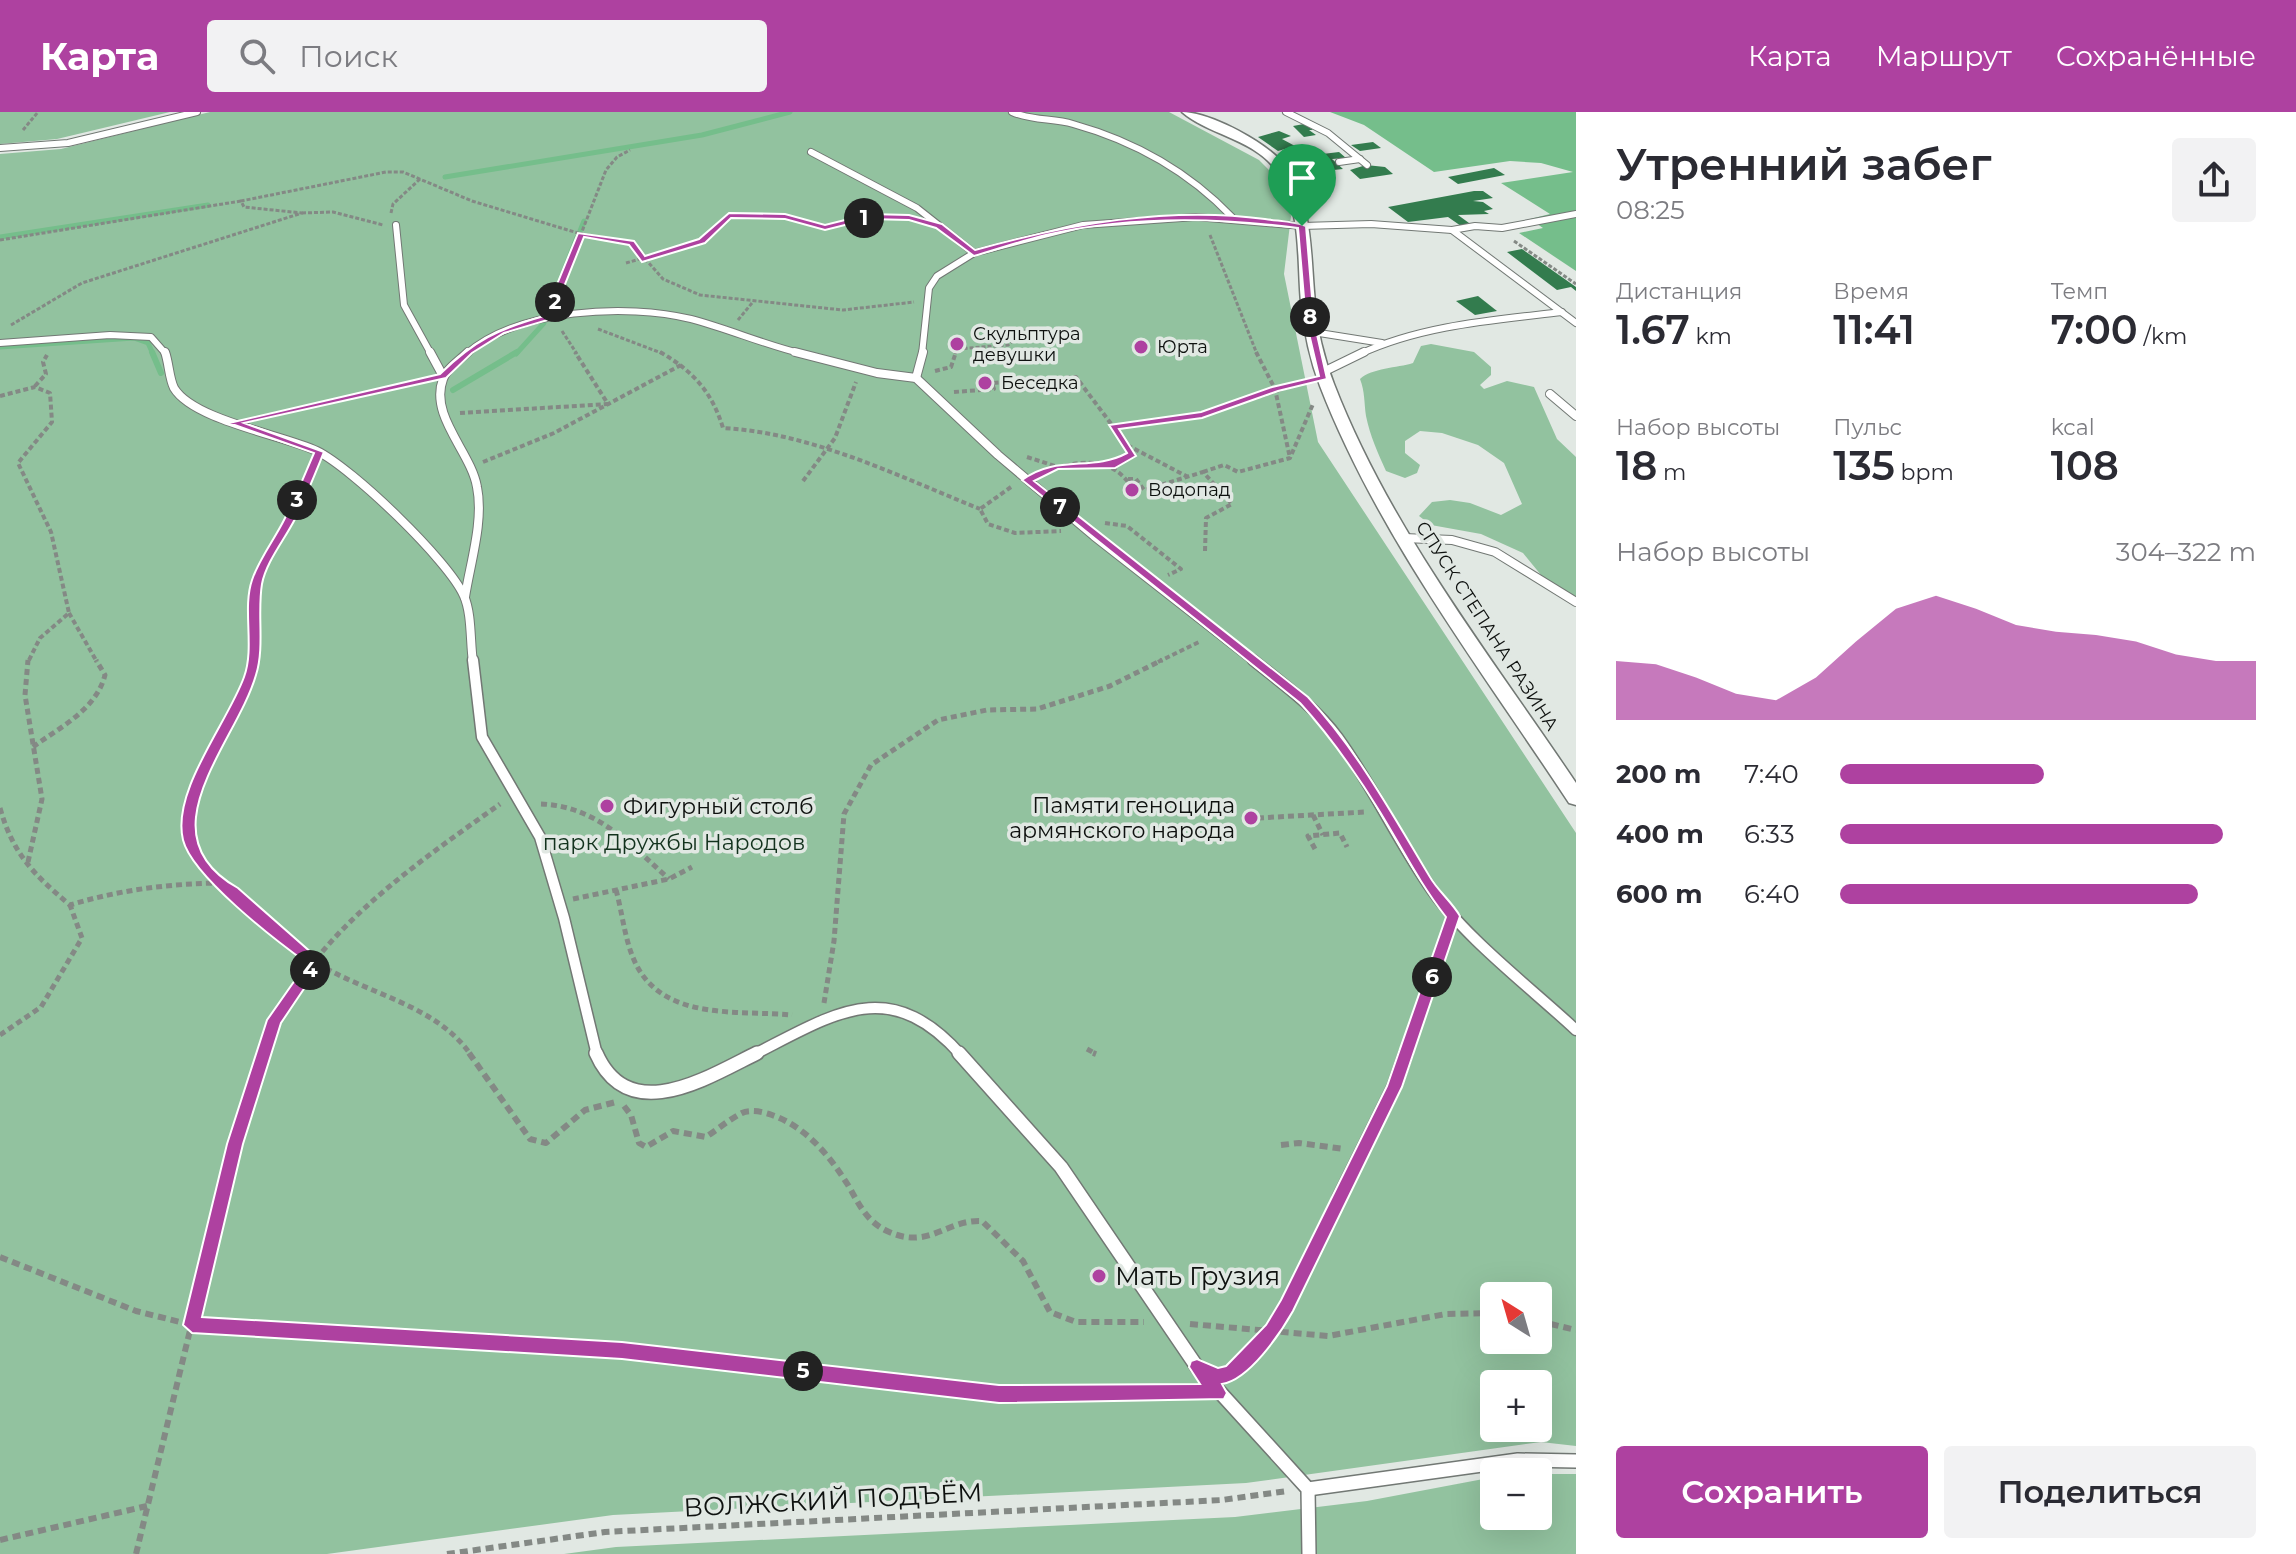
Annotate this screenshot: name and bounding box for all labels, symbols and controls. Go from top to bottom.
search box [207,20,767,92]
text: Карта [40,33,159,80]
icon: search [235,34,279,78]
text: Поиск [299,38,398,75]
text: Карта [1748,39,1832,73]
text: Маршрут [1876,39,2012,73]
text: Сохранённые [2056,39,2256,73]
text: Утренний забег [1616,137,1992,191]
button: share [2172,138,2256,222]
pin [1268,144,1336,226]
icon: arrive [1280,156,1324,200]
text: 08:25 [1616,194,1685,226]
pin: 1 [844,198,884,238]
text: 1 [860,204,868,231]
text: Дистанция [1616,278,1742,305]
text: Время [1833,278,1909,305]
text: Темп [2051,278,2108,305]
pin: 2 [535,282,575,322]
text: 2 [549,288,561,315]
pin: 8 [1290,297,1330,337]
text: 8 [1303,303,1317,330]
text: 1.67 [1616,305,1690,354]
text: 11:41 [1833,305,1915,354]
text: 7:00 [2051,305,2138,354]
place label: Скульптура девушки [973,323,1081,366]
text: km [1690,323,1732,350]
text: /km [2138,323,2187,350]
marker: Скульптура девушки [948,335,966,353]
place label: Юрта [1157,336,1208,358]
marker: Юрта [1132,338,1150,356]
place label: Беседка [1001,372,1079,394]
marker: Беседка [976,374,994,392]
text: Набор высоты [1616,414,1780,441]
text: Пульс [1833,414,1902,441]
text: kcal [2051,414,2095,441]
text: 18 [1616,441,1657,490]
text: 135 [1833,441,1895,490]
text: 108 [2051,441,2119,490]
text: m [1657,459,1686,486]
text: bpm [1895,459,1954,486]
place label: Водопад [1148,479,1231,501]
pin: 3 [277,480,317,520]
marker: Водопад [1123,481,1141,499]
text: 3 [290,486,304,513]
pin: 7 [1040,487,1080,527]
text: 7 [1053,493,1067,520]
street label: СПУСК СТЕПАНА РАЗИНА [1411,517,1563,735]
text: Набор высоты [1616,536,1810,568]
text: 304–322 m [2116,536,2256,568]
text: 200 m [1616,758,1701,790]
text: 7:40 [1744,758,1799,790]
place label: Памяти геноцида армянского народа [1009,792,1235,844]
place label: Фигурный столб [623,793,814,820]
marker: Фигурный столб [598,797,616,815]
marker: Памяти геноцида армянского народа [1242,809,1260,827]
text: 400 m [1616,818,1704,850]
text: 6:33 [1744,818,1795,850]
park label: парк Дружбы Народов [543,829,805,856]
text: 600 m [1616,878,1703,910]
text: 6:40 [1744,878,1800,910]
pin: 4 [290,950,330,990]
text: 4 [302,956,318,983]
pin: 6 [1412,957,1452,997]
text: 6 [1425,963,1439,990]
place label: Мать Грузия [1115,1260,1280,1292]
marker: Мать Грузия [1090,1267,1108,1285]
north arrow [1480,1282,1552,1354]
map controls [1480,1282,1552,1530]
pin: 5 [783,1351,823,1391]
text: 5 [796,1357,810,1384]
button: + [1480,1370,1552,1442]
button: Сохранить [1616,1446,1928,1538]
button: Поделиться [1944,1446,2256,1538]
button: − [1480,1458,1552,1530]
street label: ВОЛЖСКИЙ ПОДЪЁМ [683,1476,983,1524]

